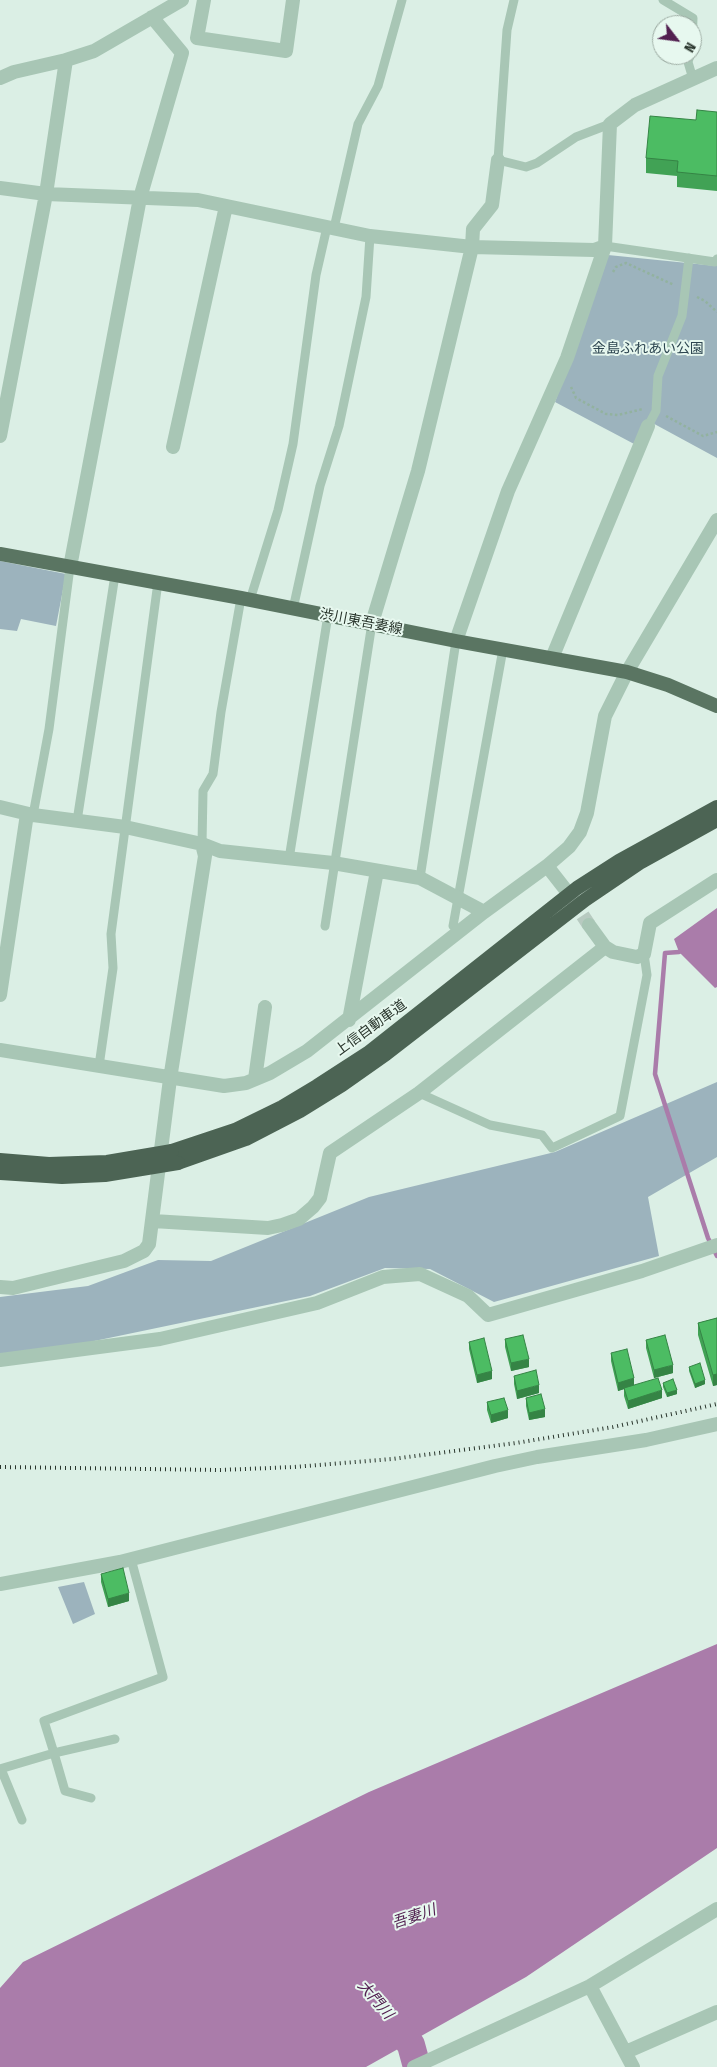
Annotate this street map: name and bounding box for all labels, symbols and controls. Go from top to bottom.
north arrow [652,15,702,65]
text: N [680,39,699,55]
park label: 金島ふれあい公園 [592,341,704,357]
street label: 渋川東吾妻線 [318,606,404,638]
street label: 上信自動車道 [332,997,410,1059]
water label: 吾妻川 [390,1901,438,1933]
water label: 大門川 [353,1977,397,2023]

